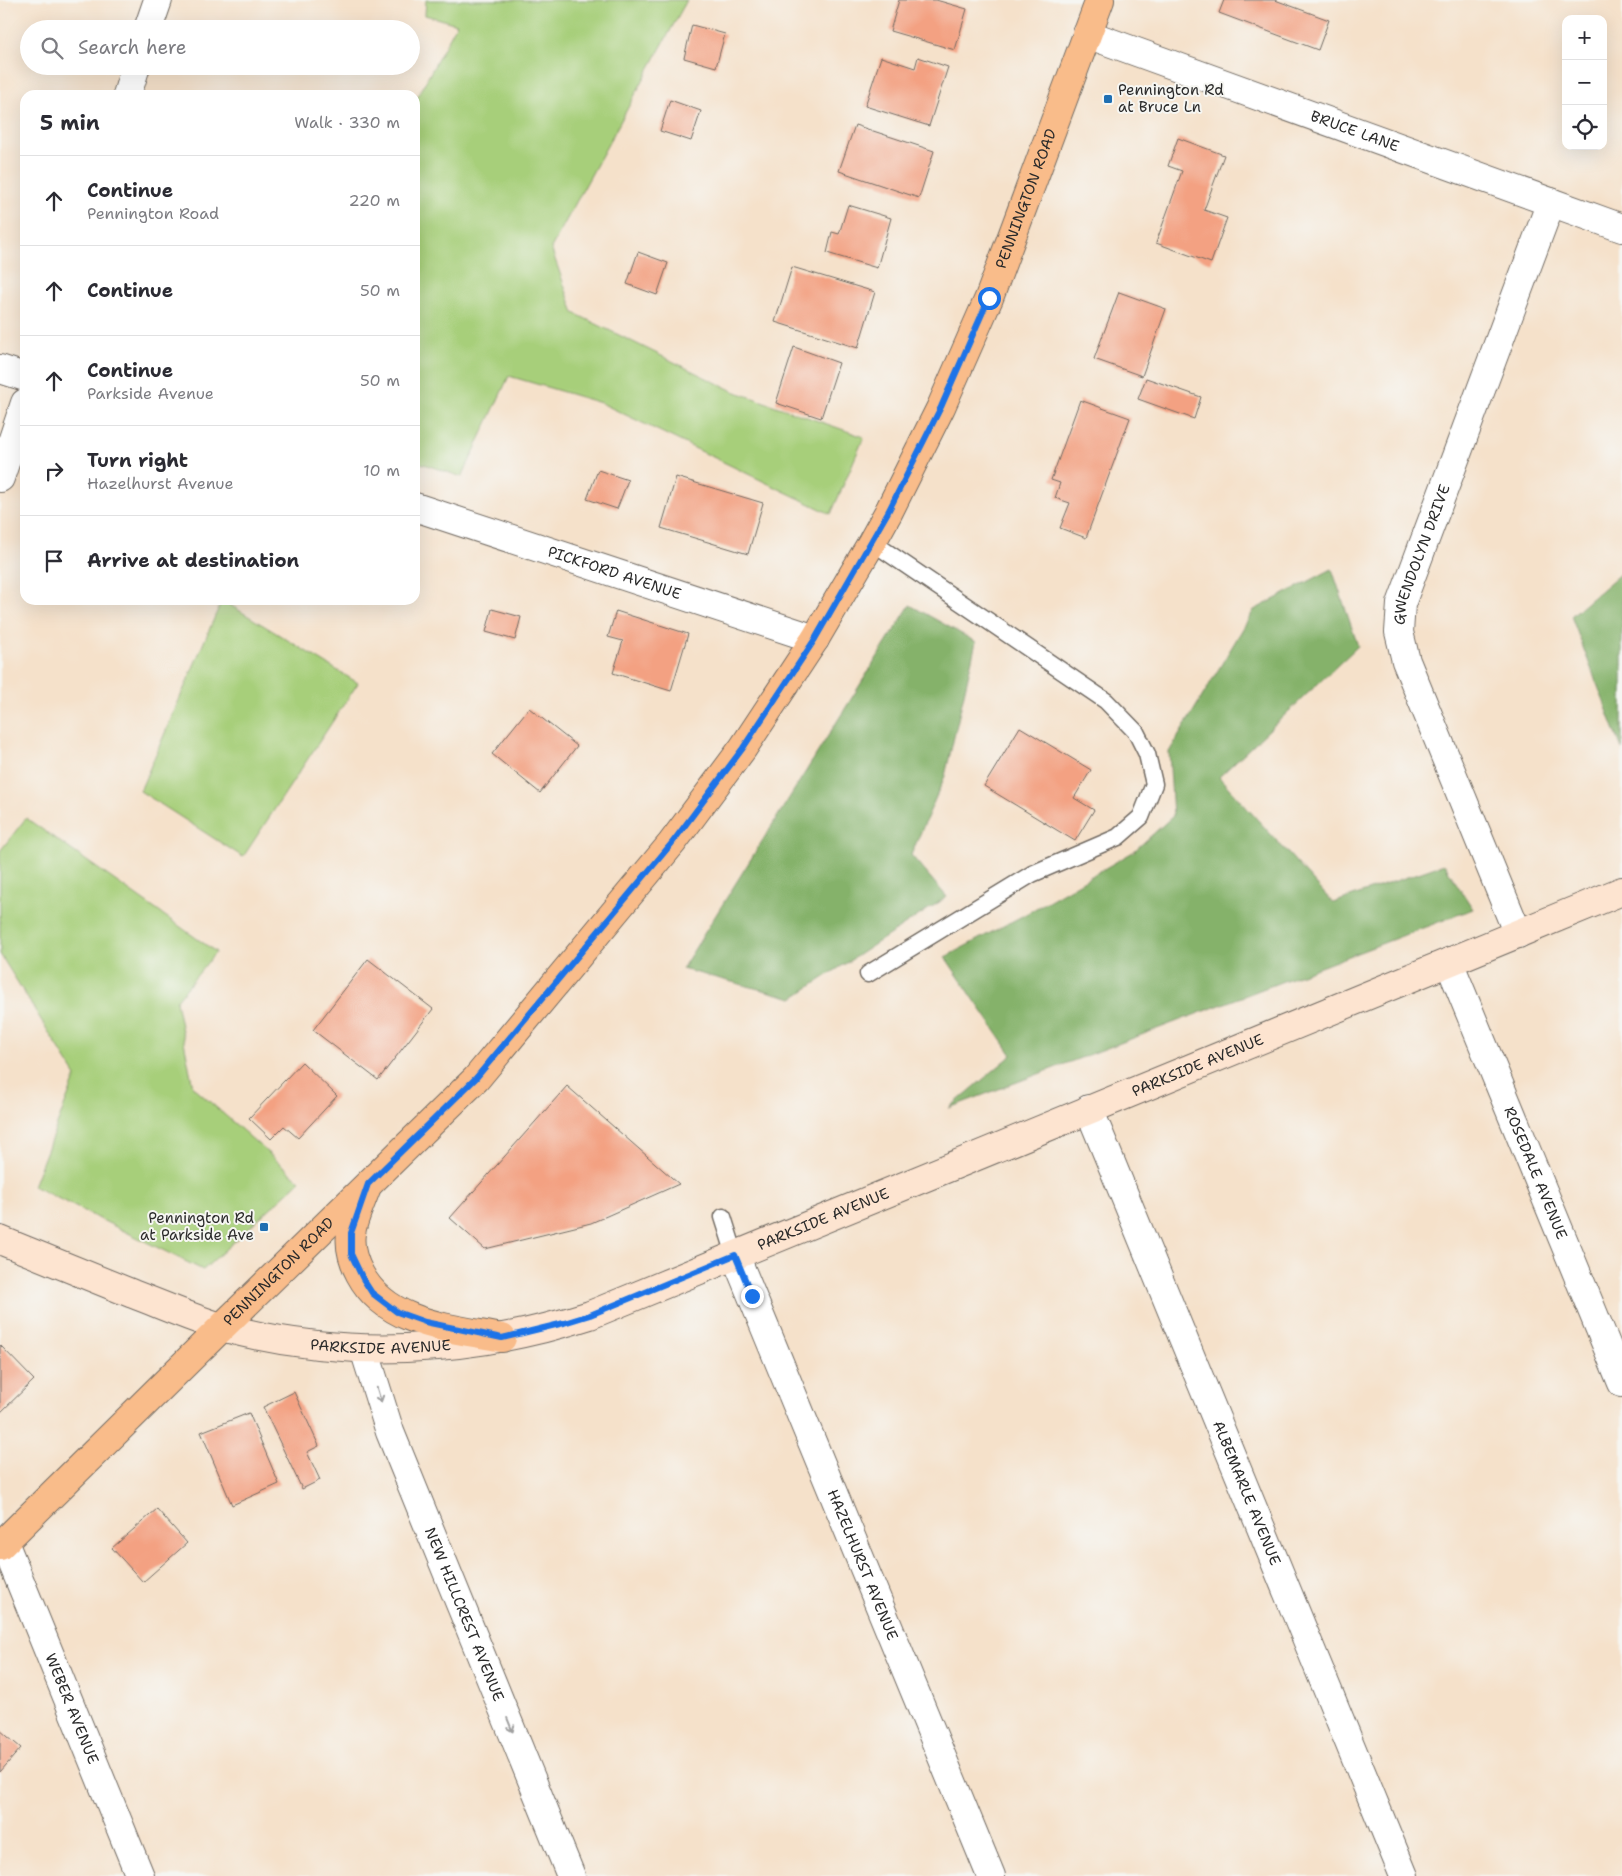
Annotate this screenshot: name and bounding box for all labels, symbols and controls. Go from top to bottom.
map controls [1562,15,1607,150]
button: + [1562,15,1607,60]
search box [20,20,420,75]
icon: search [38,34,66,62]
text: Search here [78,35,187,60]
button: − [1562,60,1607,105]
place label: Pennington Rd at Bruce Ln [1118,80,1224,117]
marker: Pennington Rd at Bruce Ln [1102,93,1114,105]
button: locate [1562,105,1607,150]
street label: BRUCE LANE [1308,106,1402,156]
text: 5 min [40,109,100,137]
text: Walk · 330 m [294,112,400,133]
street label: PENNINGTON ROAD [991,126,1061,271]
text: Continue [87,178,173,203]
icon: ahead [40,187,68,215]
text: 220 m [348,190,400,211]
text: Pennington Road [87,203,219,224]
icon: ahead [40,277,68,305]
text: Continue [87,278,173,303]
text: 50 m [360,280,400,301]
route start [978,287,1001,310]
text: Continue [87,358,173,383]
icon: ahead [40,367,68,395]
text: 50 m [360,370,400,391]
text: Parkside Avenue [87,383,214,404]
text: Turn right [87,448,188,473]
icon: right [40,457,68,485]
text: 10 m [363,460,400,481]
text: Hazelhurst Avenue [87,473,234,494]
street label: GWENDOLYN DRIVE [1390,481,1455,626]
street label: PICKFORD AVENUE [545,541,684,604]
icon: arrive [40,547,68,575]
text: Arrive at destination [87,548,299,573]
street label: PARKSIDE AVENUE [1129,1029,1267,1101]
street label: ROSEDALE AVENUE [1499,1103,1572,1242]
street label: PARKSIDE AVENUE [754,1183,892,1255]
place label: Pennington Rd at Parkside Ave [140,1208,254,1245]
street label: PENNINGTON ROAD [219,1213,339,1330]
marker: Pennington Rd at Parkside Ave [258,1221,270,1233]
route end [741,1285,764,1308]
street label: PARKSIDE AVENUE [309,1334,452,1358]
one-way arrow [374,1387,384,1403]
street label: ALBEMARLE AVENUE [1208,1417,1285,1568]
street label: HAZELHURST AVENUE [823,1486,903,1643]
street label: NEW HILLCREST AVENUE [420,1524,509,1704]
street label: WEBER AVENUE [40,1650,103,1767]
one-way arrow [505,1717,515,1732]

